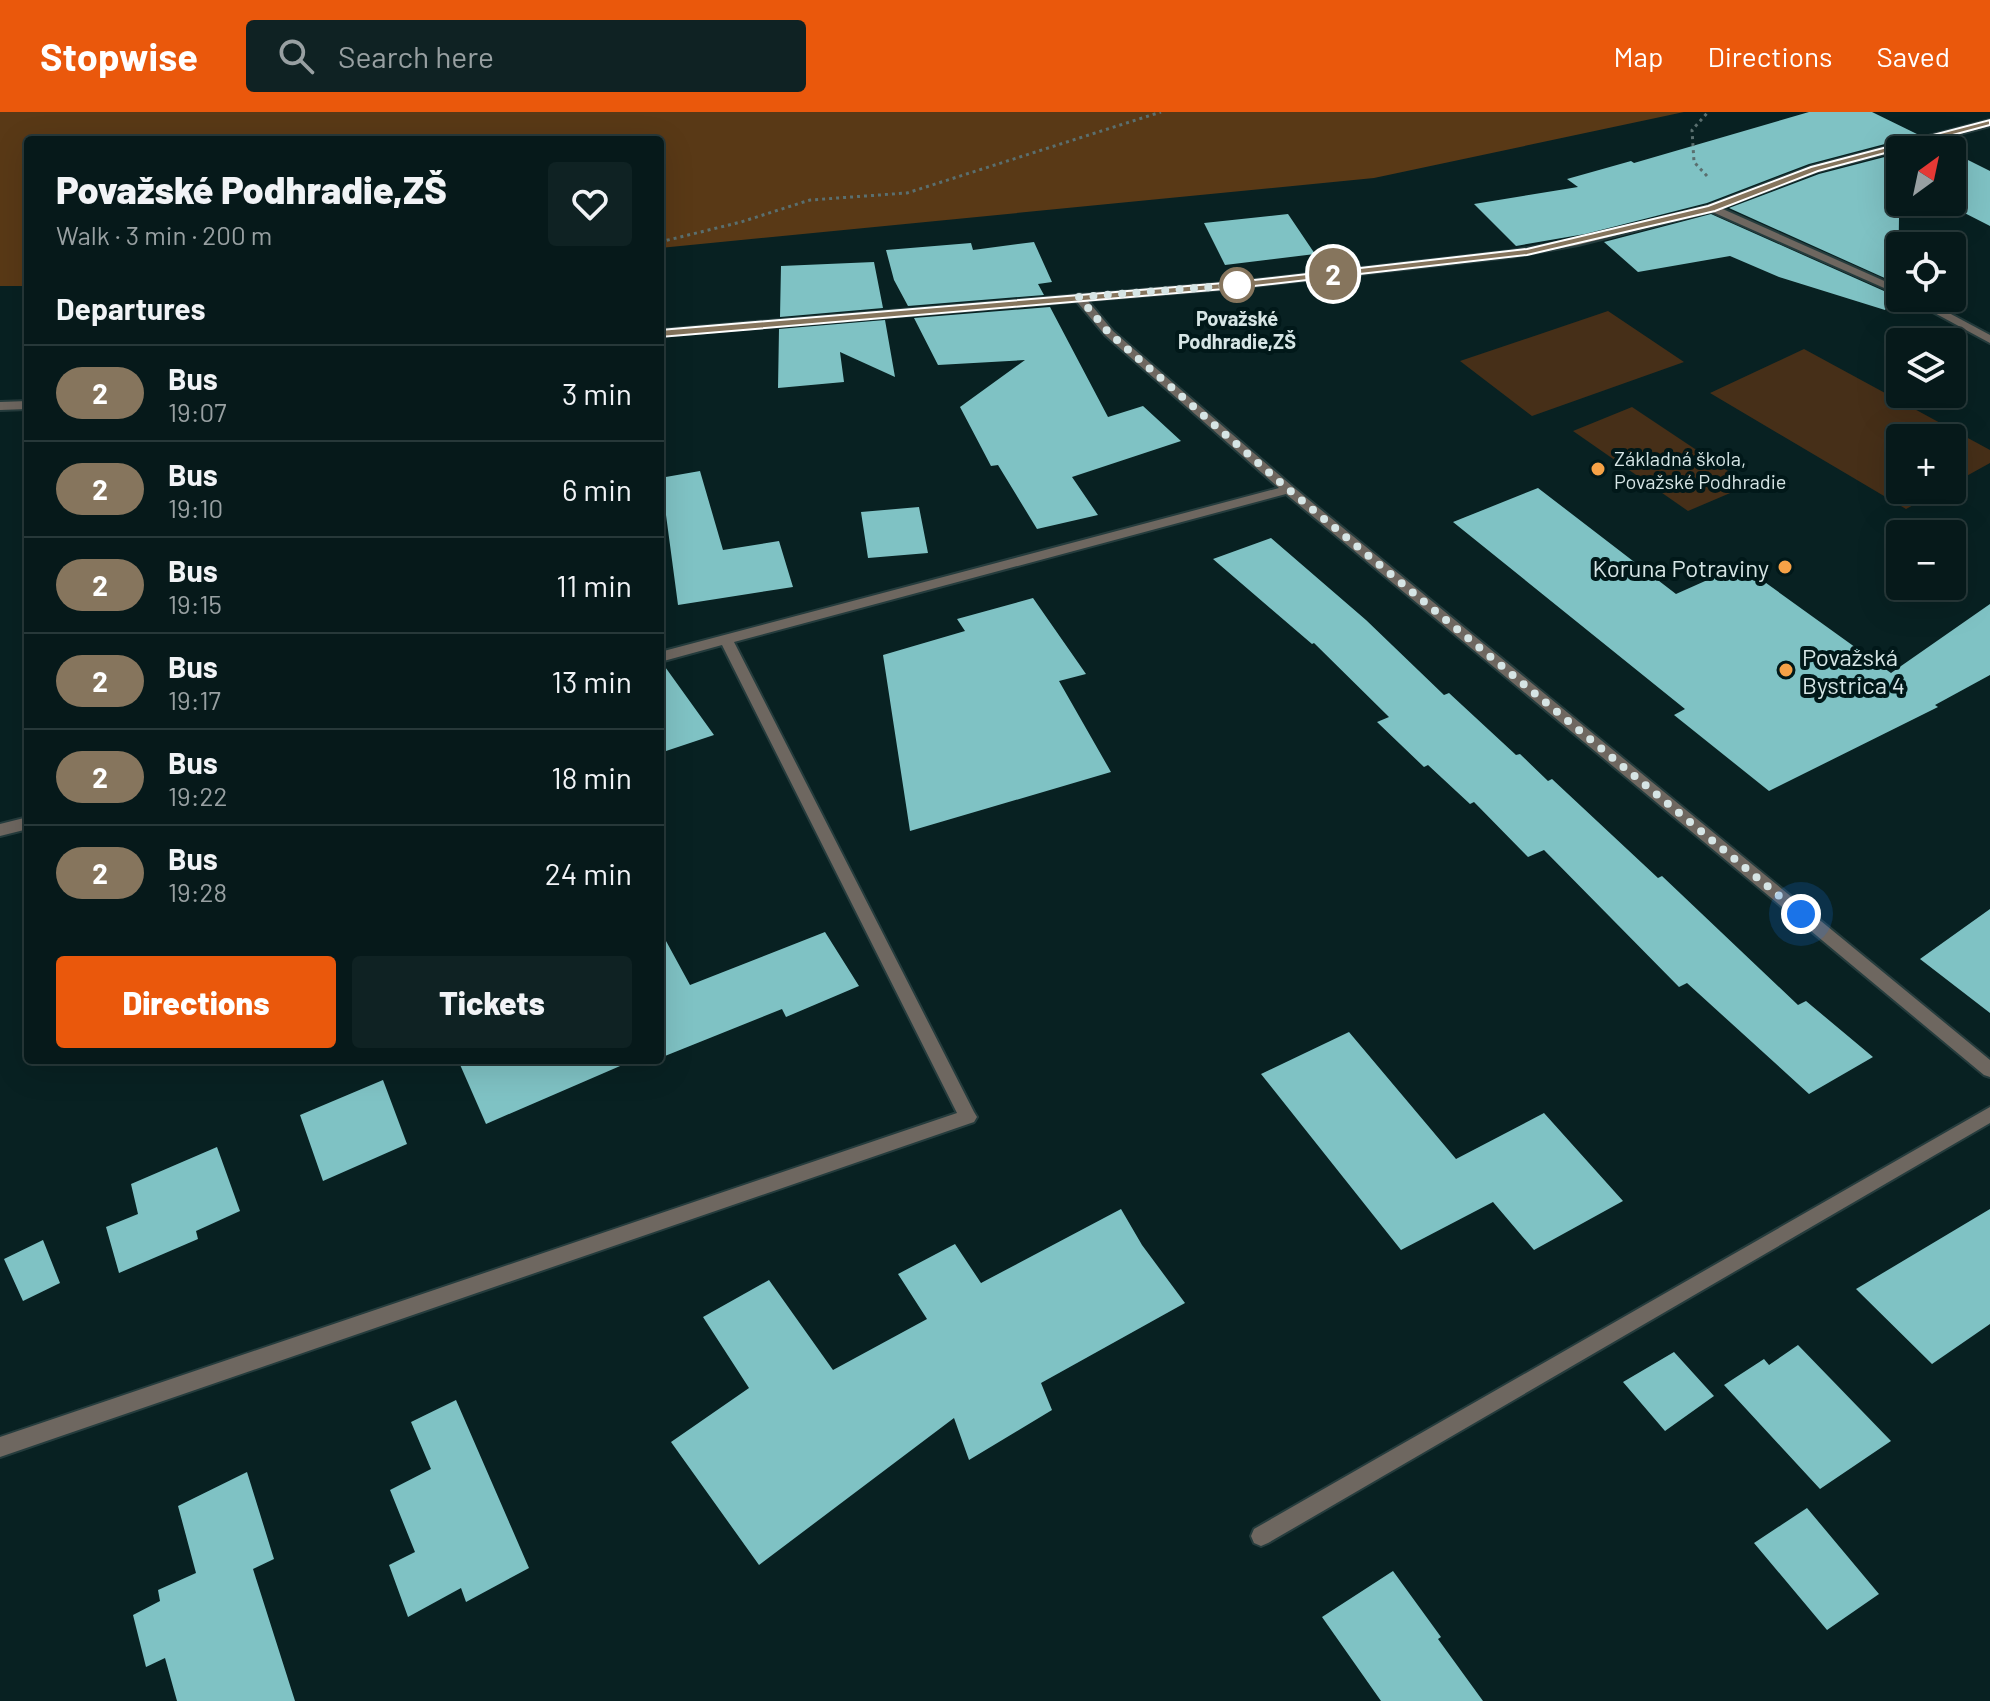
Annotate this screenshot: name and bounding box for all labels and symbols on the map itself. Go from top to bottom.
north arrow [1886,136,1966,216]
line badge: 2 [1307,248,1359,300]
marker: Považské Podhradie,ZŠ [1220,268,1254,302]
place label: Považské Podhradie,ZŠ [1178,306,1296,353]
place label: Základná škola, Považské Podhradie [1614,446,1787,493]
marker: Základná škola, Považské Podhradie [1589,460,1607,478]
place label: Koruna Potraviny [1592,553,1769,582]
marker: Koruna Potraviny [1776,558,1794,576]
place label: Považská Bystrica 4 [1802,642,1905,699]
marker: Považská Bystrica 4 [1777,661,1795,679]
your location [1781,894,1821,934]

